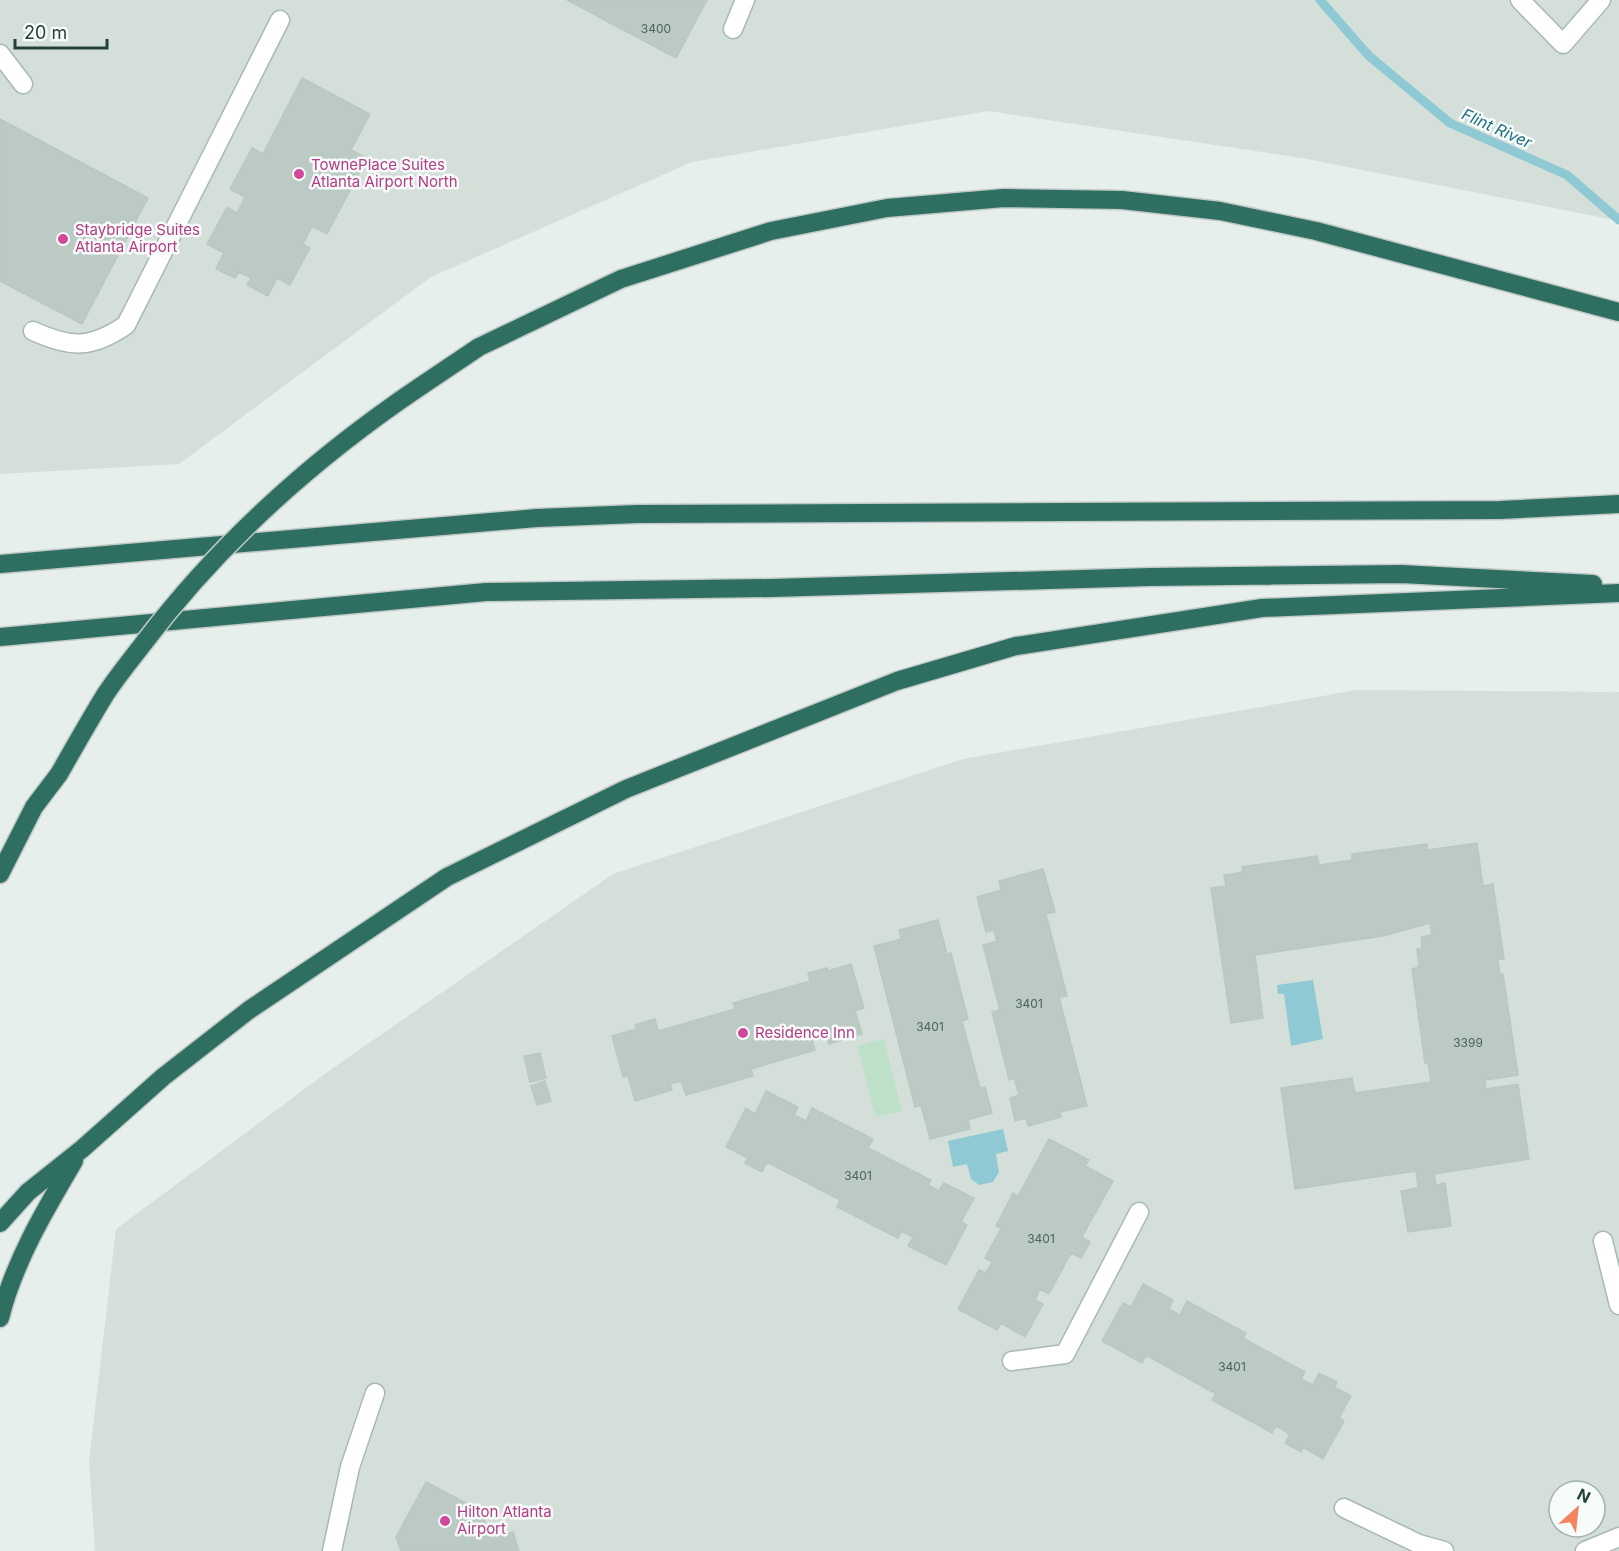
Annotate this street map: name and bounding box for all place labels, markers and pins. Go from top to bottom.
place label: TownePlace Suites Atlanta Airport North [311,155,458,191]
marker: TownePlace Suites Atlanta Airport North [292,167,306,181]
place label: Staybridge Suites Atlanta Airport [75,220,200,256]
marker: Staybridge Suites Atlanta Airport [56,232,70,246]
place label: Residence Inn [755,1023,855,1042]
marker: Residence Inn [736,1026,750,1040]
place label: Hilton Atlanta Airport [457,1502,552,1538]
marker: Hilton Atlanta Airport [438,1514,452,1528]

